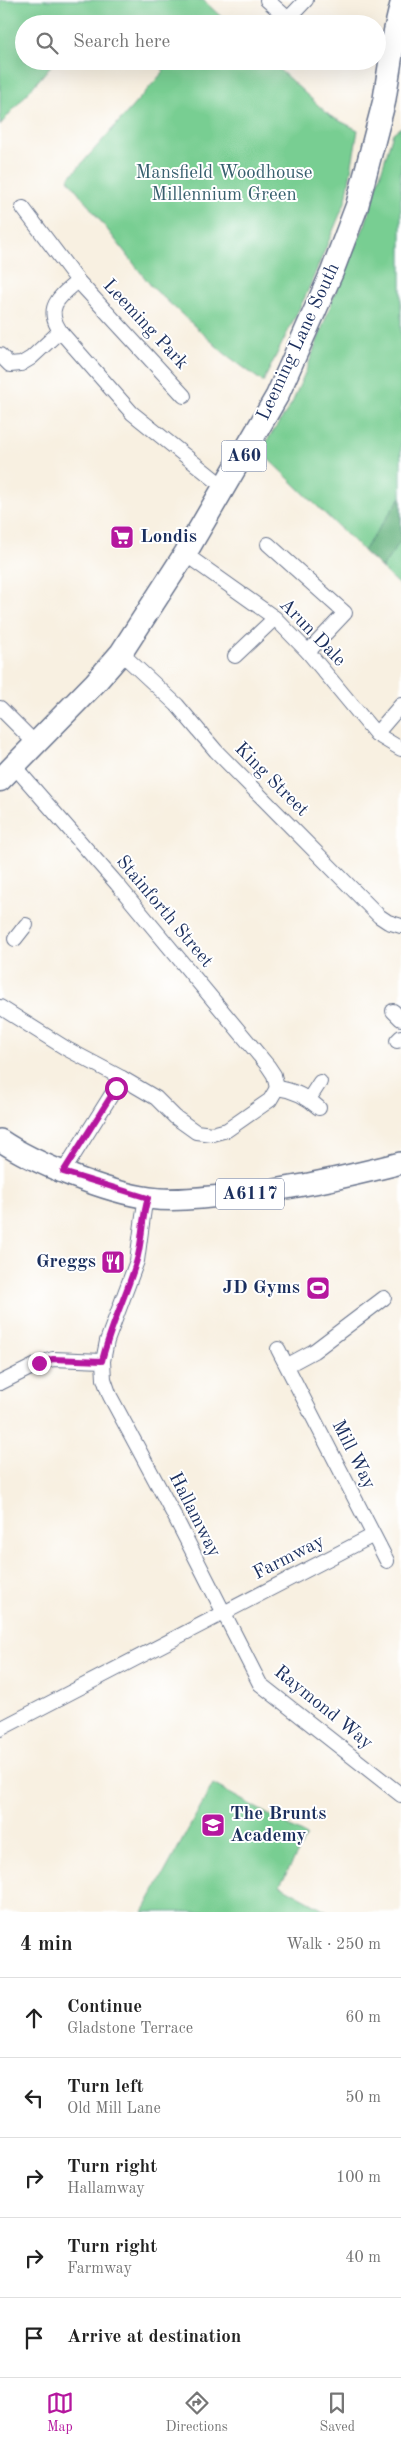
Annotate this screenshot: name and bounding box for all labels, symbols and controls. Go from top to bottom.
search box [15,15,386,70]
icon: search [33,29,61,57]
text: Search here [73,33,170,52]
park label: Mansfield Woodhouse Millennium Green [135,164,313,205]
street label: Leeming Lane South [254,260,344,424]
street label: Leeming Park [99,276,191,374]
road number: A60 [222,441,266,472]
supermarket icon: Londis [109,524,135,550]
place label: Londis [140,528,197,547]
street label: Arun Dale [275,595,349,671]
street label: King Street [230,739,312,821]
street label: Stainforth Street [112,853,216,971]
route start [105,1077,128,1100]
road number: A6117 [216,1178,284,1210]
restaurant icon: Greggs [100,1249,126,1275]
place label: Greggs [36,1253,96,1272]
sports icon: JD Gyms [305,1275,331,1301]
place label: JD Gyms [222,1279,300,1298]
route end [28,1352,51,1375]
street label: Mill Way [328,1417,378,1493]
street label: Hallamway [165,1470,223,1560]
street label: Farmway [250,1532,328,1584]
street label: Raymond Way [270,1663,376,1753]
place label: The Brunts Academy [230,1805,326,1846]
school or university icon: The Brunts Academy [200,1812,226,1838]
text: 4 min [20,1934,73,1955]
text: Walk · 250 m [286,1937,381,1953]
text: Continue [67,1998,142,2017]
icon: ahead [20,2004,48,2032]
text: 60 m [345,2010,381,2026]
text: Gladstone Terrace [67,2021,193,2037]
text: Turn left [67,2078,144,2097]
icon: left [20,2084,48,2112]
text: 50 m [345,2090,381,2106]
text: Old Mill Lane [67,2101,161,2117]
text: Turn right [67,2158,157,2177]
icon: right [20,2164,48,2192]
text: 100 m [336,2170,381,2186]
text: Hallamway [67,2181,145,2197]
text: Turn right [67,2238,157,2257]
icon: right [20,2244,48,2272]
text: 40 m [345,2250,381,2266]
text: Farmway [67,2261,132,2277]
icon: arrive [20,2324,48,2352]
text: Arrive at destination [67,2328,241,2347]
tab: Map [46,2389,74,2436]
tab: Directions [166,2389,228,2436]
tab: Saved [319,2389,355,2436]

